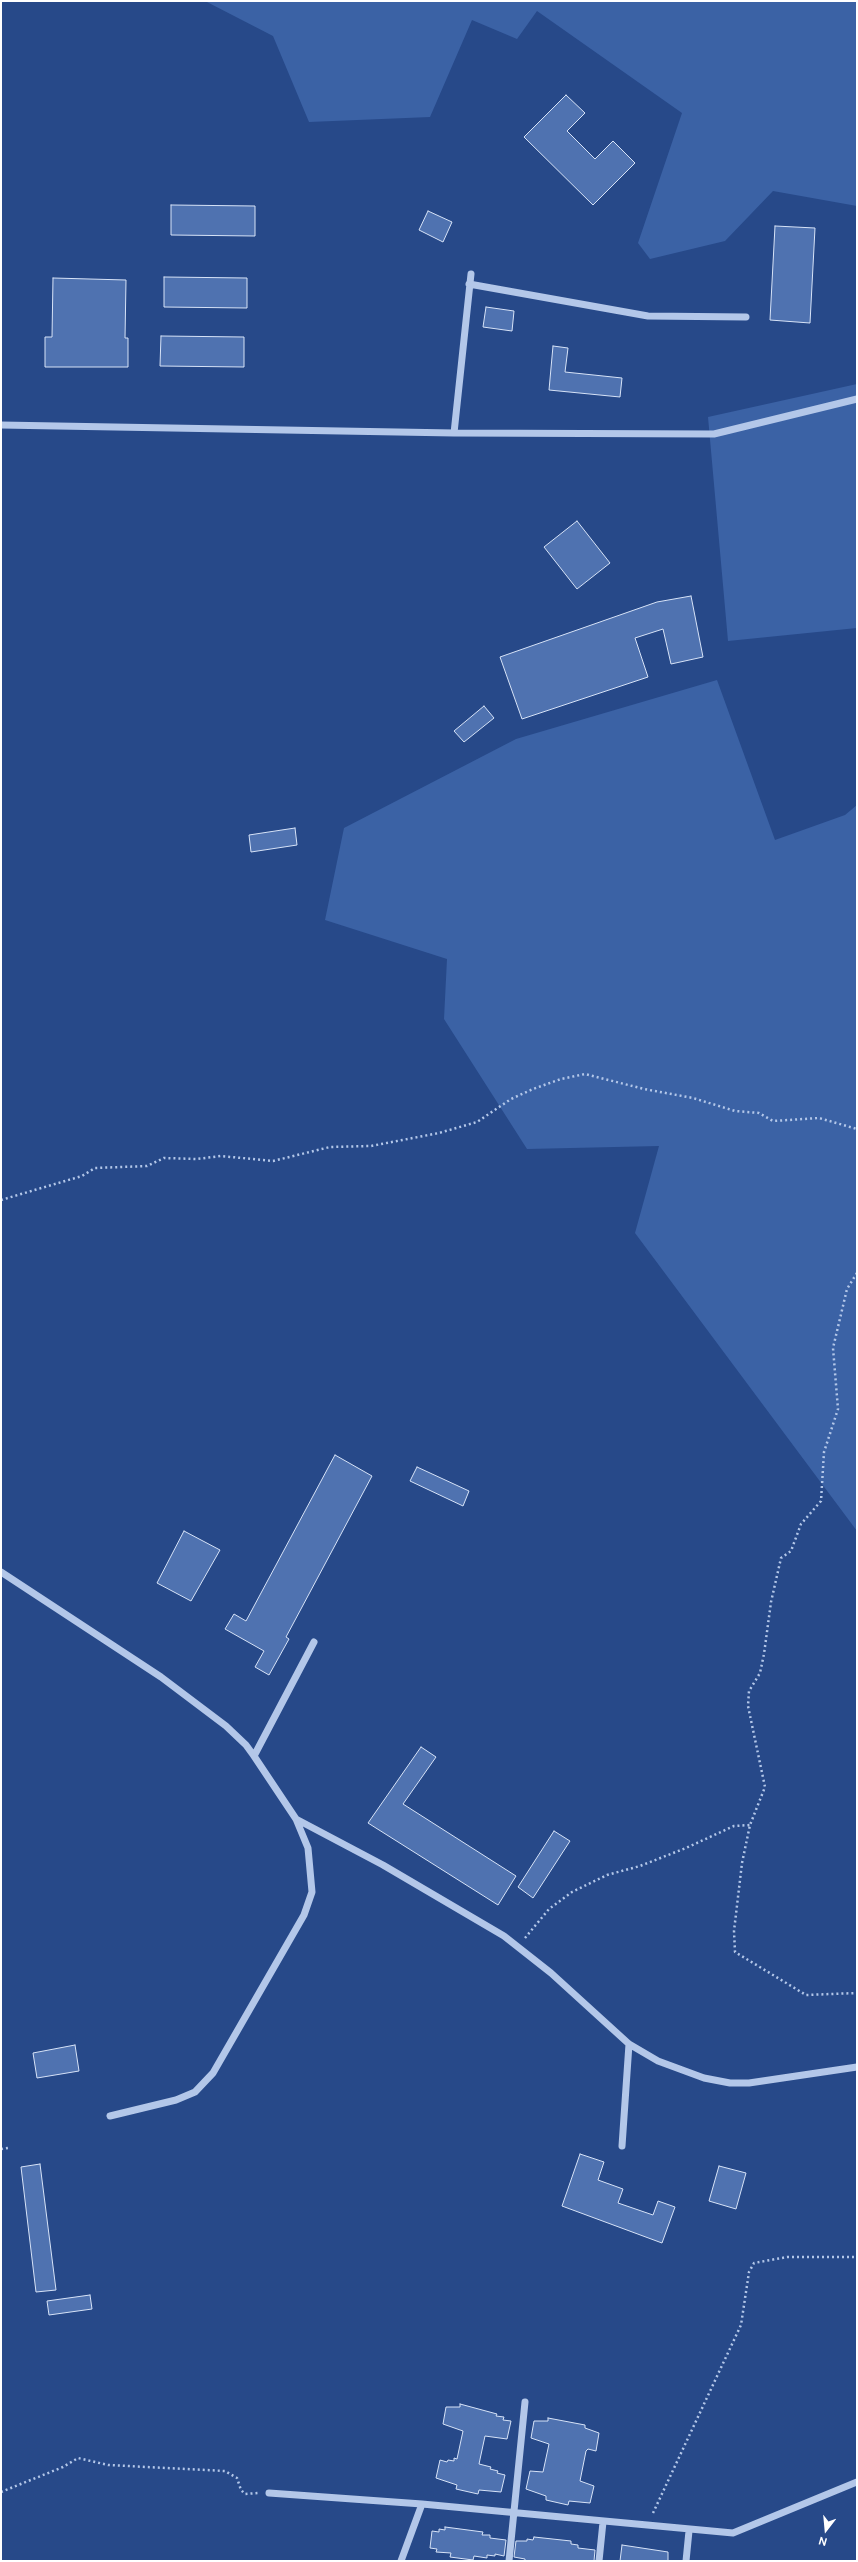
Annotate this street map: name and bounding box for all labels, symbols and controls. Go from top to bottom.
north arrow [806,2510,846,2550]
text: N [817,2534,828,2549]

